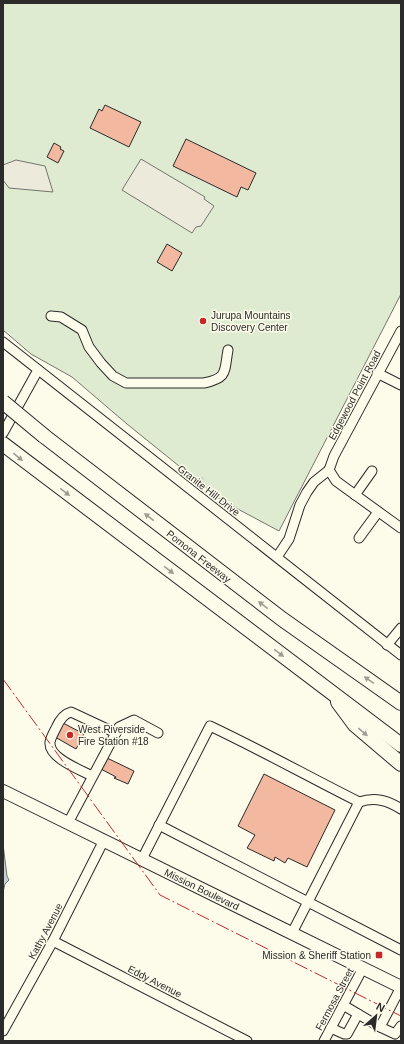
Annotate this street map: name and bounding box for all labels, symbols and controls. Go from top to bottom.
place label: Jurupa Mountains Discovery Center [211,310,291,333]
marker: Jurupa Mountains Discovery Center [198,316,208,326]
street label: Edgewood Point Road [326,349,383,442]
one-way arrow [13,452,24,461]
street label: Granite Hill Drive [176,463,242,518]
one-way arrow [60,488,70,496]
one-way arrow [144,513,155,521]
street label: Pomona Freeway [164,528,233,585]
one-way arrow [163,566,174,575]
one-way arrow [258,601,269,609]
one-way arrow [273,648,284,657]
one-way arrow [364,676,374,684]
place label: West Riverside Fire Station #18 [78,724,149,747]
one-way arrow [357,727,368,736]
marker: West Riverside Fire Station #18 [65,730,75,740]
street label: Mission Boulevard [163,867,241,912]
street label: Kathy Avenue [26,901,65,961]
place label: Mission & Sheriff Station [262,950,371,961]
marker: Mission & Sheriff Station [374,950,384,960]
street label: Eddy Avenue [126,963,184,1000]
street label: Fermosa Street [313,966,356,1032]
north arrow [356,996,396,1036]
text: N [374,1000,387,1014]

